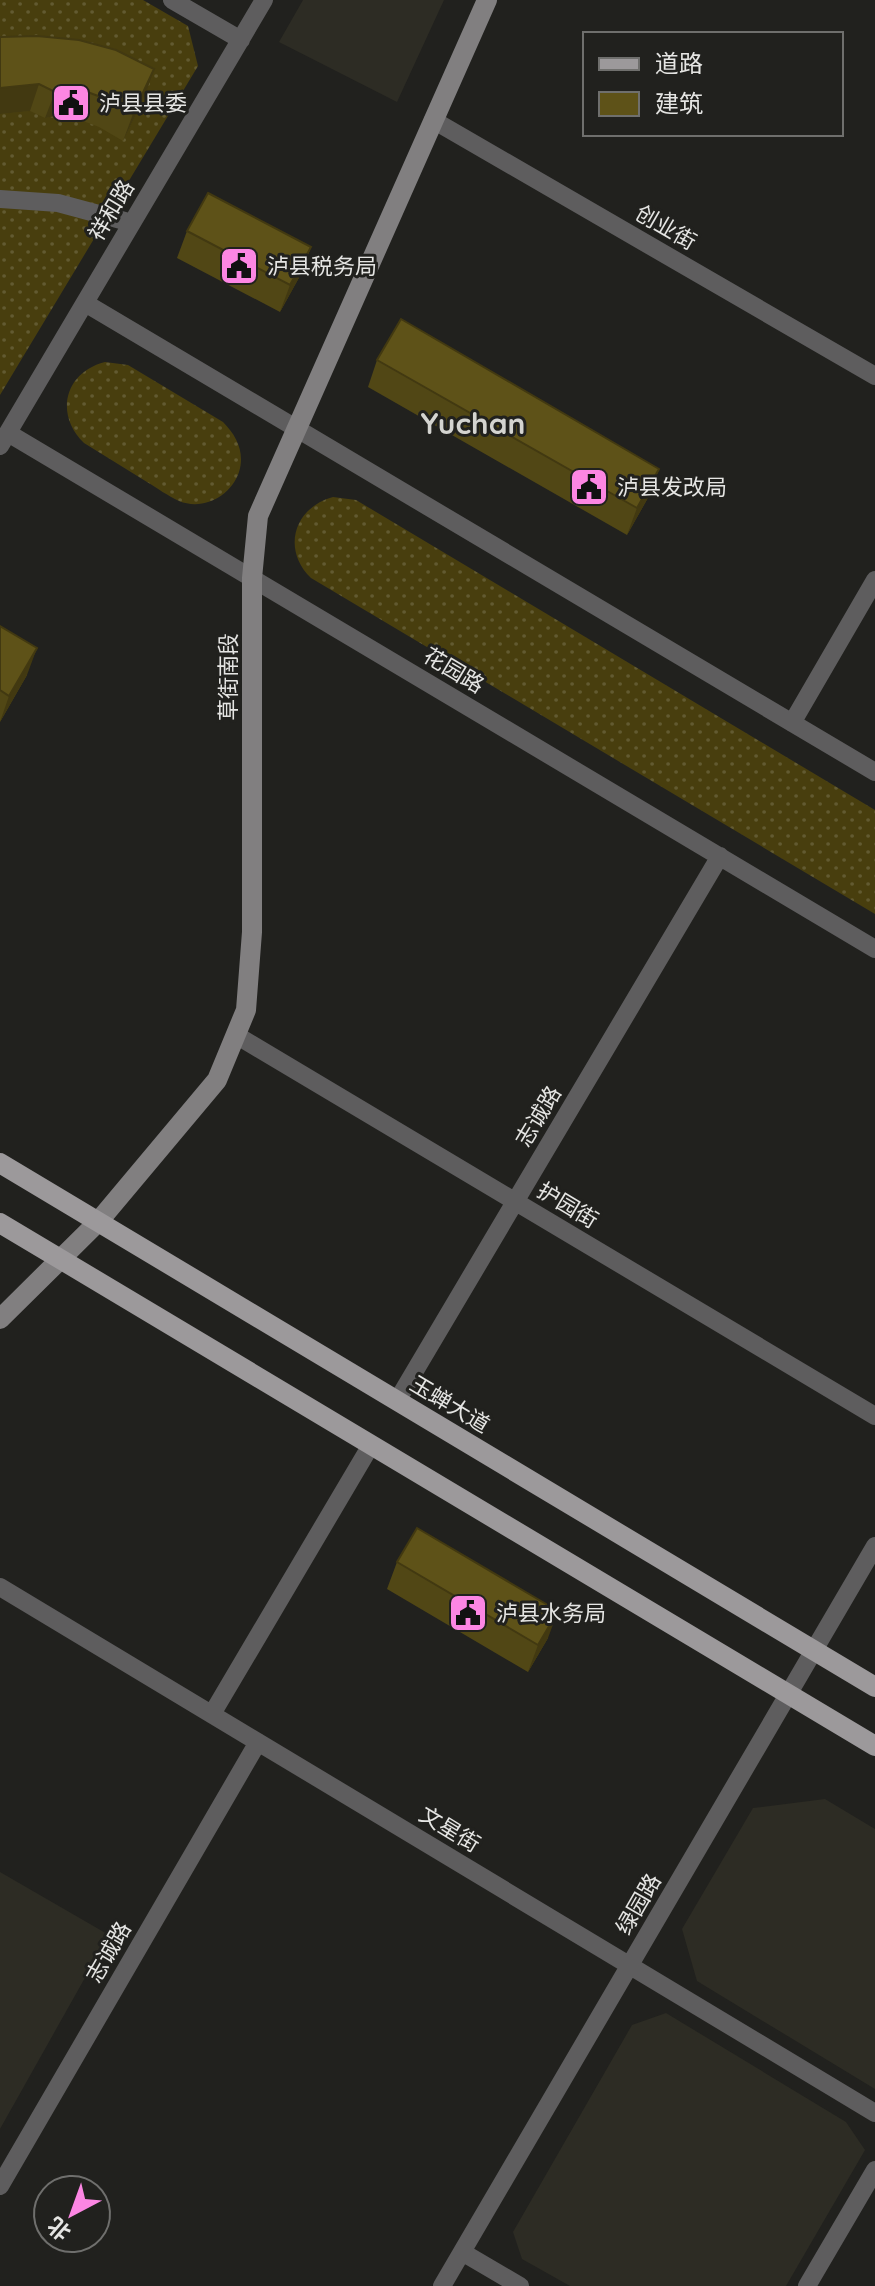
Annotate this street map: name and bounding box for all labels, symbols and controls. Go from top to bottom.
legend [583,32,843,136]
text: 道路 [655,48,703,78]
public building icon: 泸县县委 [50,82,92,124]
text: 建筑 [655,88,703,118]
place label: 泸县县委 [99,89,187,117]
street label: 祥和路 [82,174,140,246]
street label: 创业街 [630,198,702,256]
public building icon: 泸县税务局 [218,245,260,287]
place label: 泸县税务局 [267,252,377,280]
district label: Yuchan [421,404,525,442]
public building icon: 泸县发改局 [568,466,610,508]
place label: 泸县发改局 [617,473,727,501]
street label: 草街南段 [214,633,242,721]
street label: 花园路 [418,641,490,699]
street label: 志诚路 [509,1080,567,1152]
street label: 护园街 [532,1176,604,1234]
street label: 玉蝉大道 [405,1369,495,1439]
public building icon: 泸县水务局 [447,1592,489,1634]
place label: 泸县水务局 [496,1599,606,1627]
street label: 文星街 [414,1800,486,1858]
street label: 绿园路 [609,1868,667,1940]
street label: 志诚路 [79,1916,137,1988]
north arrow [32,2174,112,2254]
text: 北 [41,2211,76,2247]

